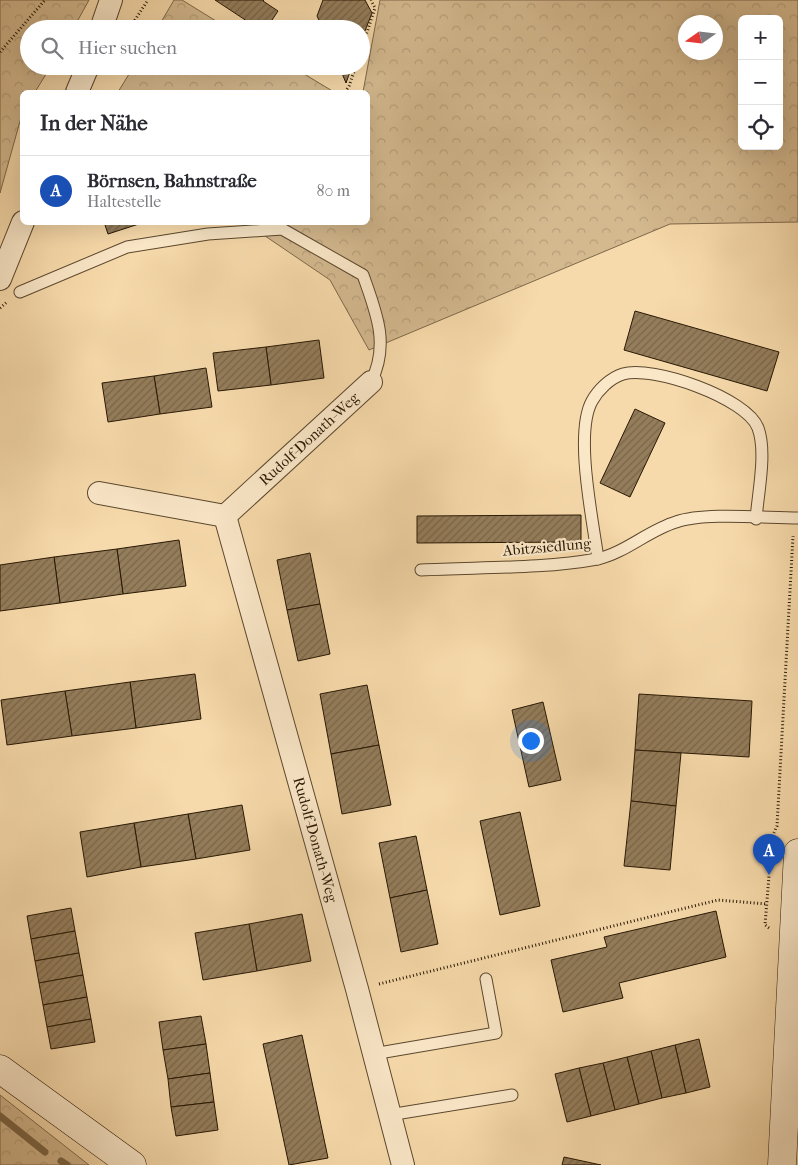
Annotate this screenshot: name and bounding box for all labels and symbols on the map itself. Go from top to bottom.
north arrow [678,15,723,60]
street label: Rudolf-Donath-Weg [255,388,363,489]
street label: Abitzsiedlung [501,534,593,560]
your location [518,728,544,754]
street label: Rudolf-Donath-Weg [289,775,342,905]
pin: A [753,834,785,875]

